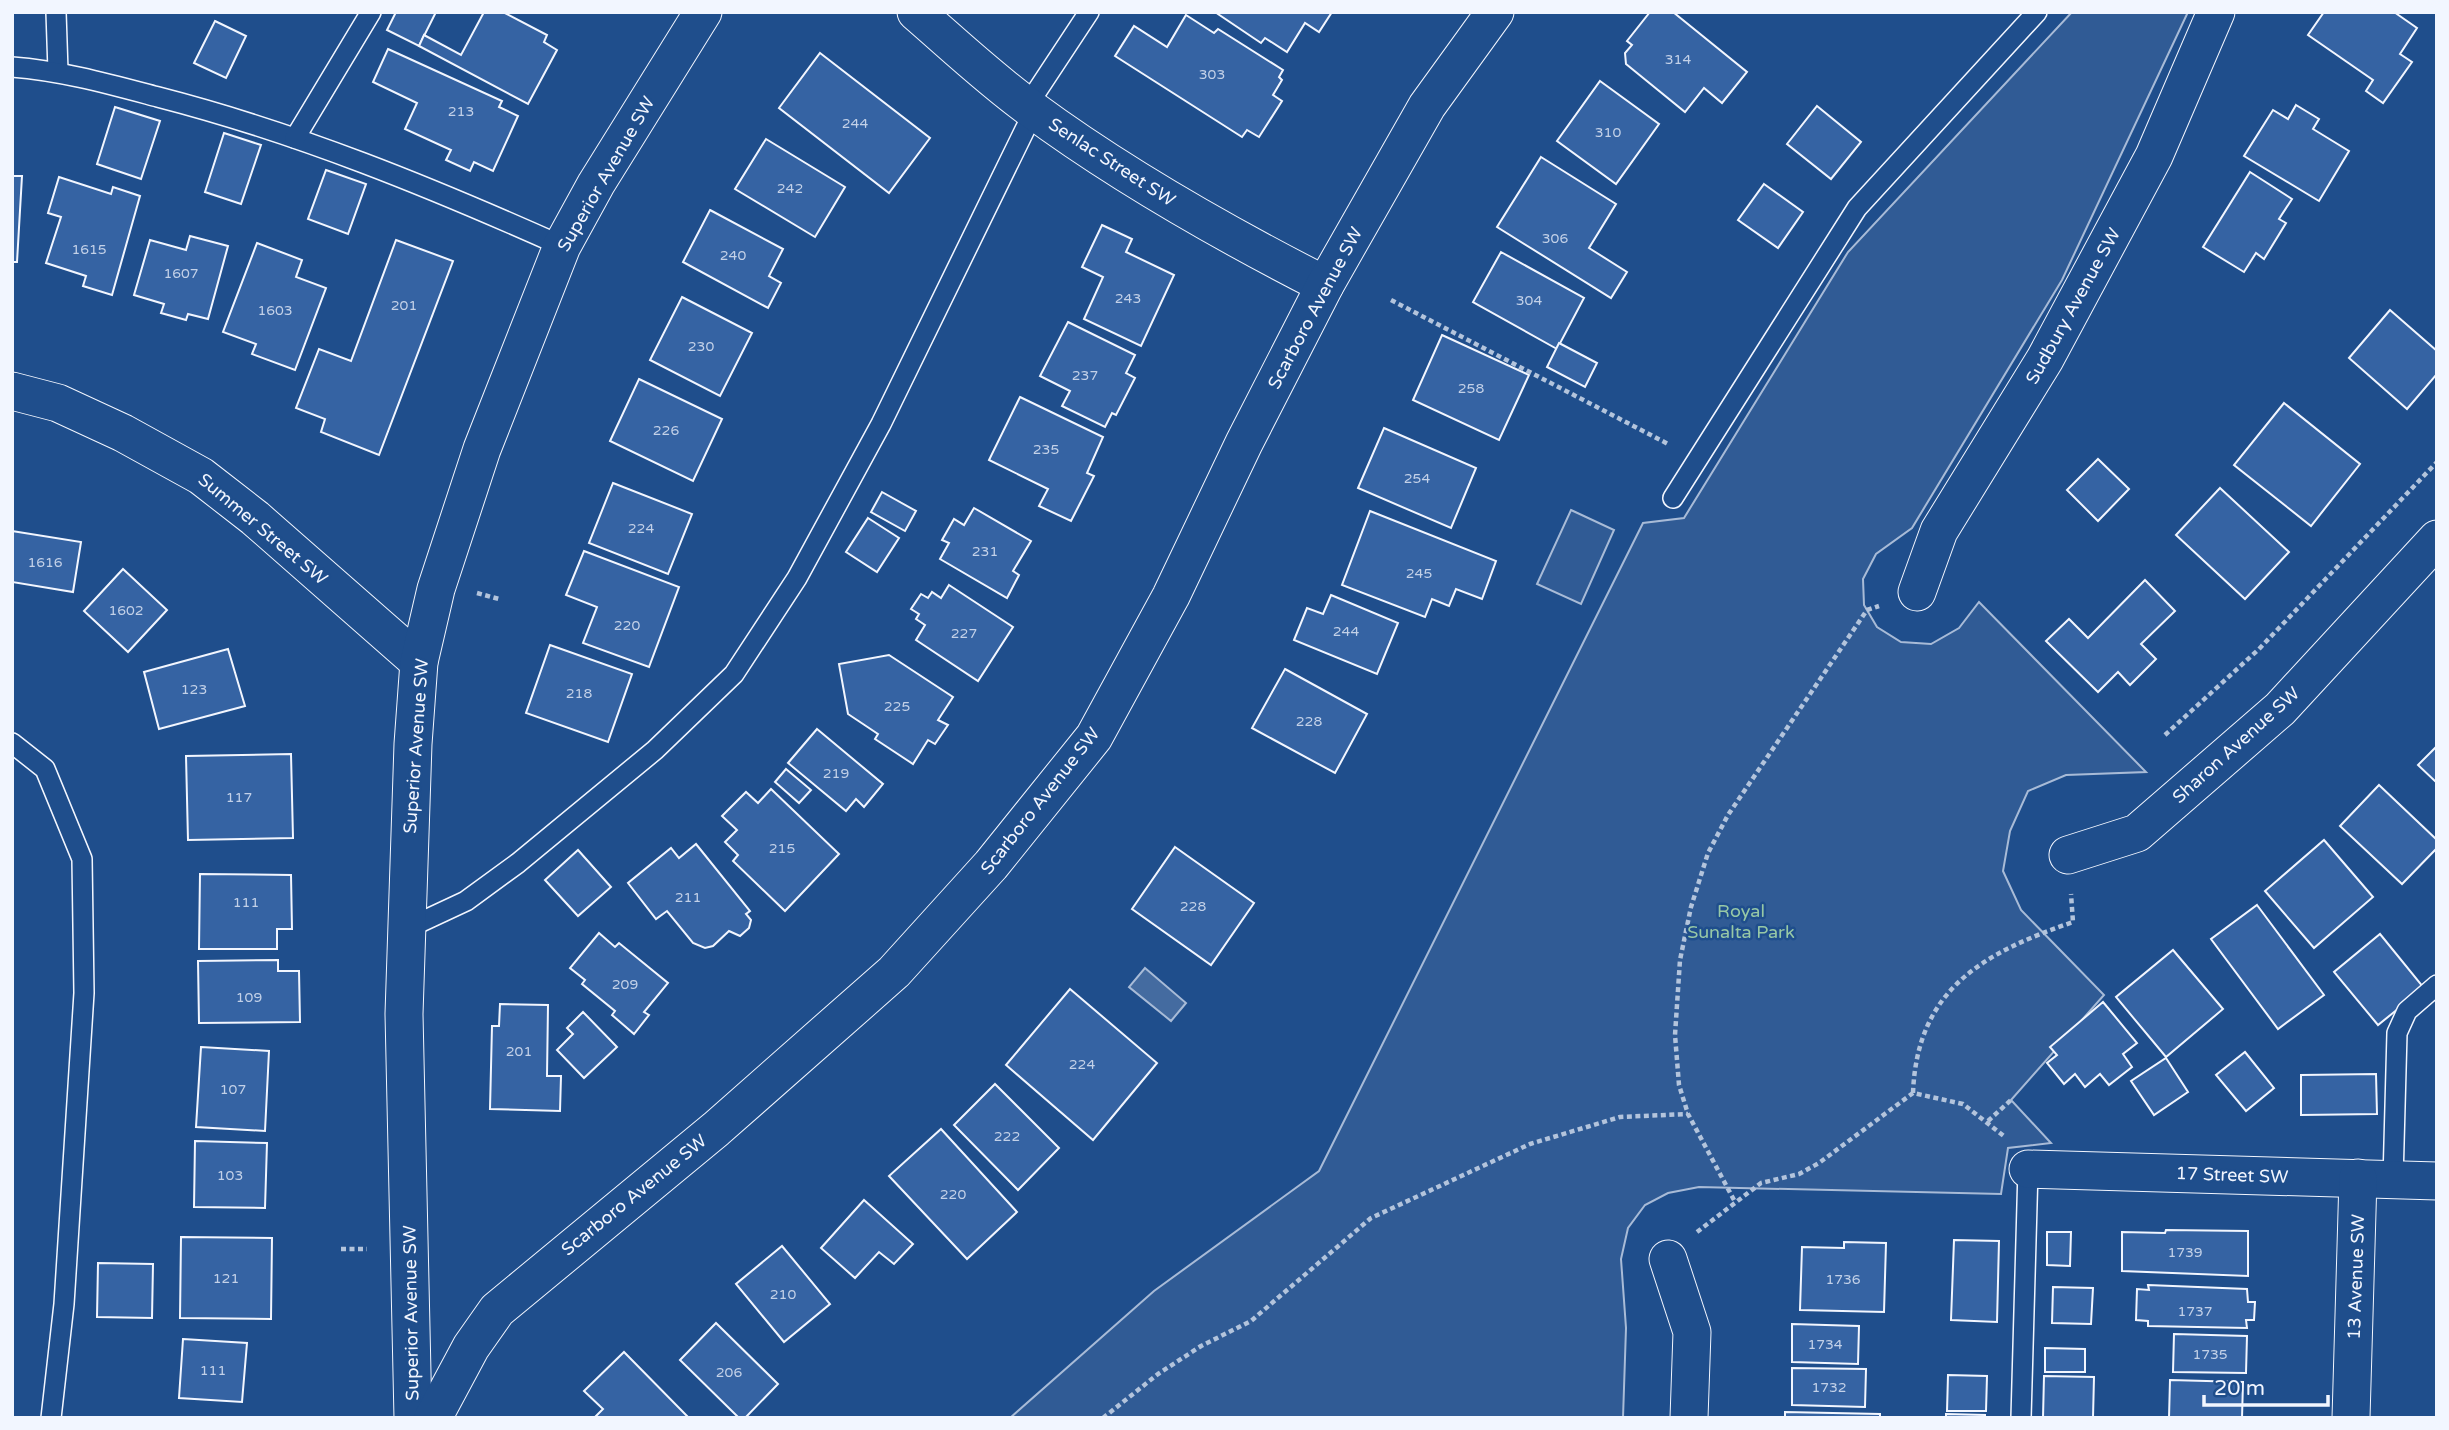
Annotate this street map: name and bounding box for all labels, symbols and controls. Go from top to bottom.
house number: 314 [1665,51,1691,68]
house number: 303 [1199,66,1225,83]
street label: Superior Avenue SW [553,92,659,256]
house number: 213 [448,103,474,120]
street label: Senlac Street SW [1045,113,1179,211]
house number: 244 [842,115,868,132]
house number: 310 [1595,124,1621,141]
house number: 242 [777,180,803,197]
street label: Scarboro Avenue SW [1263,223,1367,393]
street label: Sudbury Avenue SW [2021,224,2125,388]
house number: 306 [1542,230,1568,247]
house number: 1615 [71,241,107,258]
house number: 240 [720,247,746,264]
house number: 1607 [163,265,199,282]
house number: 243 [1115,290,1141,307]
house number: 304 [1516,292,1542,309]
house number: 201 [391,297,417,314]
house number: 1603 [257,302,293,319]
house number: 230 [688,338,714,355]
house number: 237 [1072,367,1098,384]
house number: 258 [1458,380,1484,397]
house number: 226 [653,422,679,439]
house number: 235 [1033,441,1059,458]
street label: Summer Street SW [194,468,332,590]
house number: 254 [1404,470,1430,487]
house number: 224 [628,520,654,537]
house number: 231 [972,543,998,560]
house number: 1616 [27,554,63,571]
house number: 245 [1406,565,1432,582]
house number: 1602 [108,602,144,619]
house number: 220 [614,617,640,634]
house number: 244 [1333,623,1359,640]
house number: 227 [951,625,977,642]
street label: Superior Avenue SW [399,658,433,834]
house number: 123 [181,681,207,698]
street label: Sharon Avenue SW [2168,682,2304,808]
house number: 218 [566,685,592,702]
house number: 225 [884,698,910,715]
house number: 228 [1296,713,1322,730]
street label: Scarboro Avenue SW [976,723,1104,879]
house number: 219 [823,765,849,782]
house number: 117 [226,789,252,806]
house number: 215 [769,840,795,857]
house number: 211 [675,889,701,906]
house number: 111 [233,894,259,911]
house number: 228 [1180,898,1206,915]
park label: Royal Sunalta Park [1687,900,1795,943]
house number: 209 [612,976,638,993]
house number: 109 [236,989,262,1006]
house number: 201 [506,1043,532,1060]
house number: 224 [1069,1056,1095,1073]
house number: 107 [220,1081,246,1098]
house number: 222 [994,1128,1020,1145]
street label: Scarboro Avenue SW [557,1130,711,1260]
street label: 17 Street SW [2175,1162,2289,1188]
house number: 103 [217,1167,243,1184]
house number: 220 [940,1186,966,1203]
street label: 13 Avenue SW [2343,1214,2369,1340]
street label: Superior Avenue SW [398,1225,424,1401]
house number: 1739 [2167,1244,2203,1261]
house number: 121 [213,1270,239,1287]
house number: 1736 [1825,1271,1861,1288]
house number: 210 [770,1286,796,1303]
house number: 1737 [2177,1303,2213,1320]
house number: 1734 [1807,1336,1843,1353]
house number: 1735 [2192,1346,2228,1363]
house number: 111 [200,1362,226,1379]
house number: 206 [716,1364,742,1381]
scale bar [2204,1364,2328,1408]
text: 20 m [2214,1376,2265,1401]
house number: 1732 [1811,1379,1847,1396]

